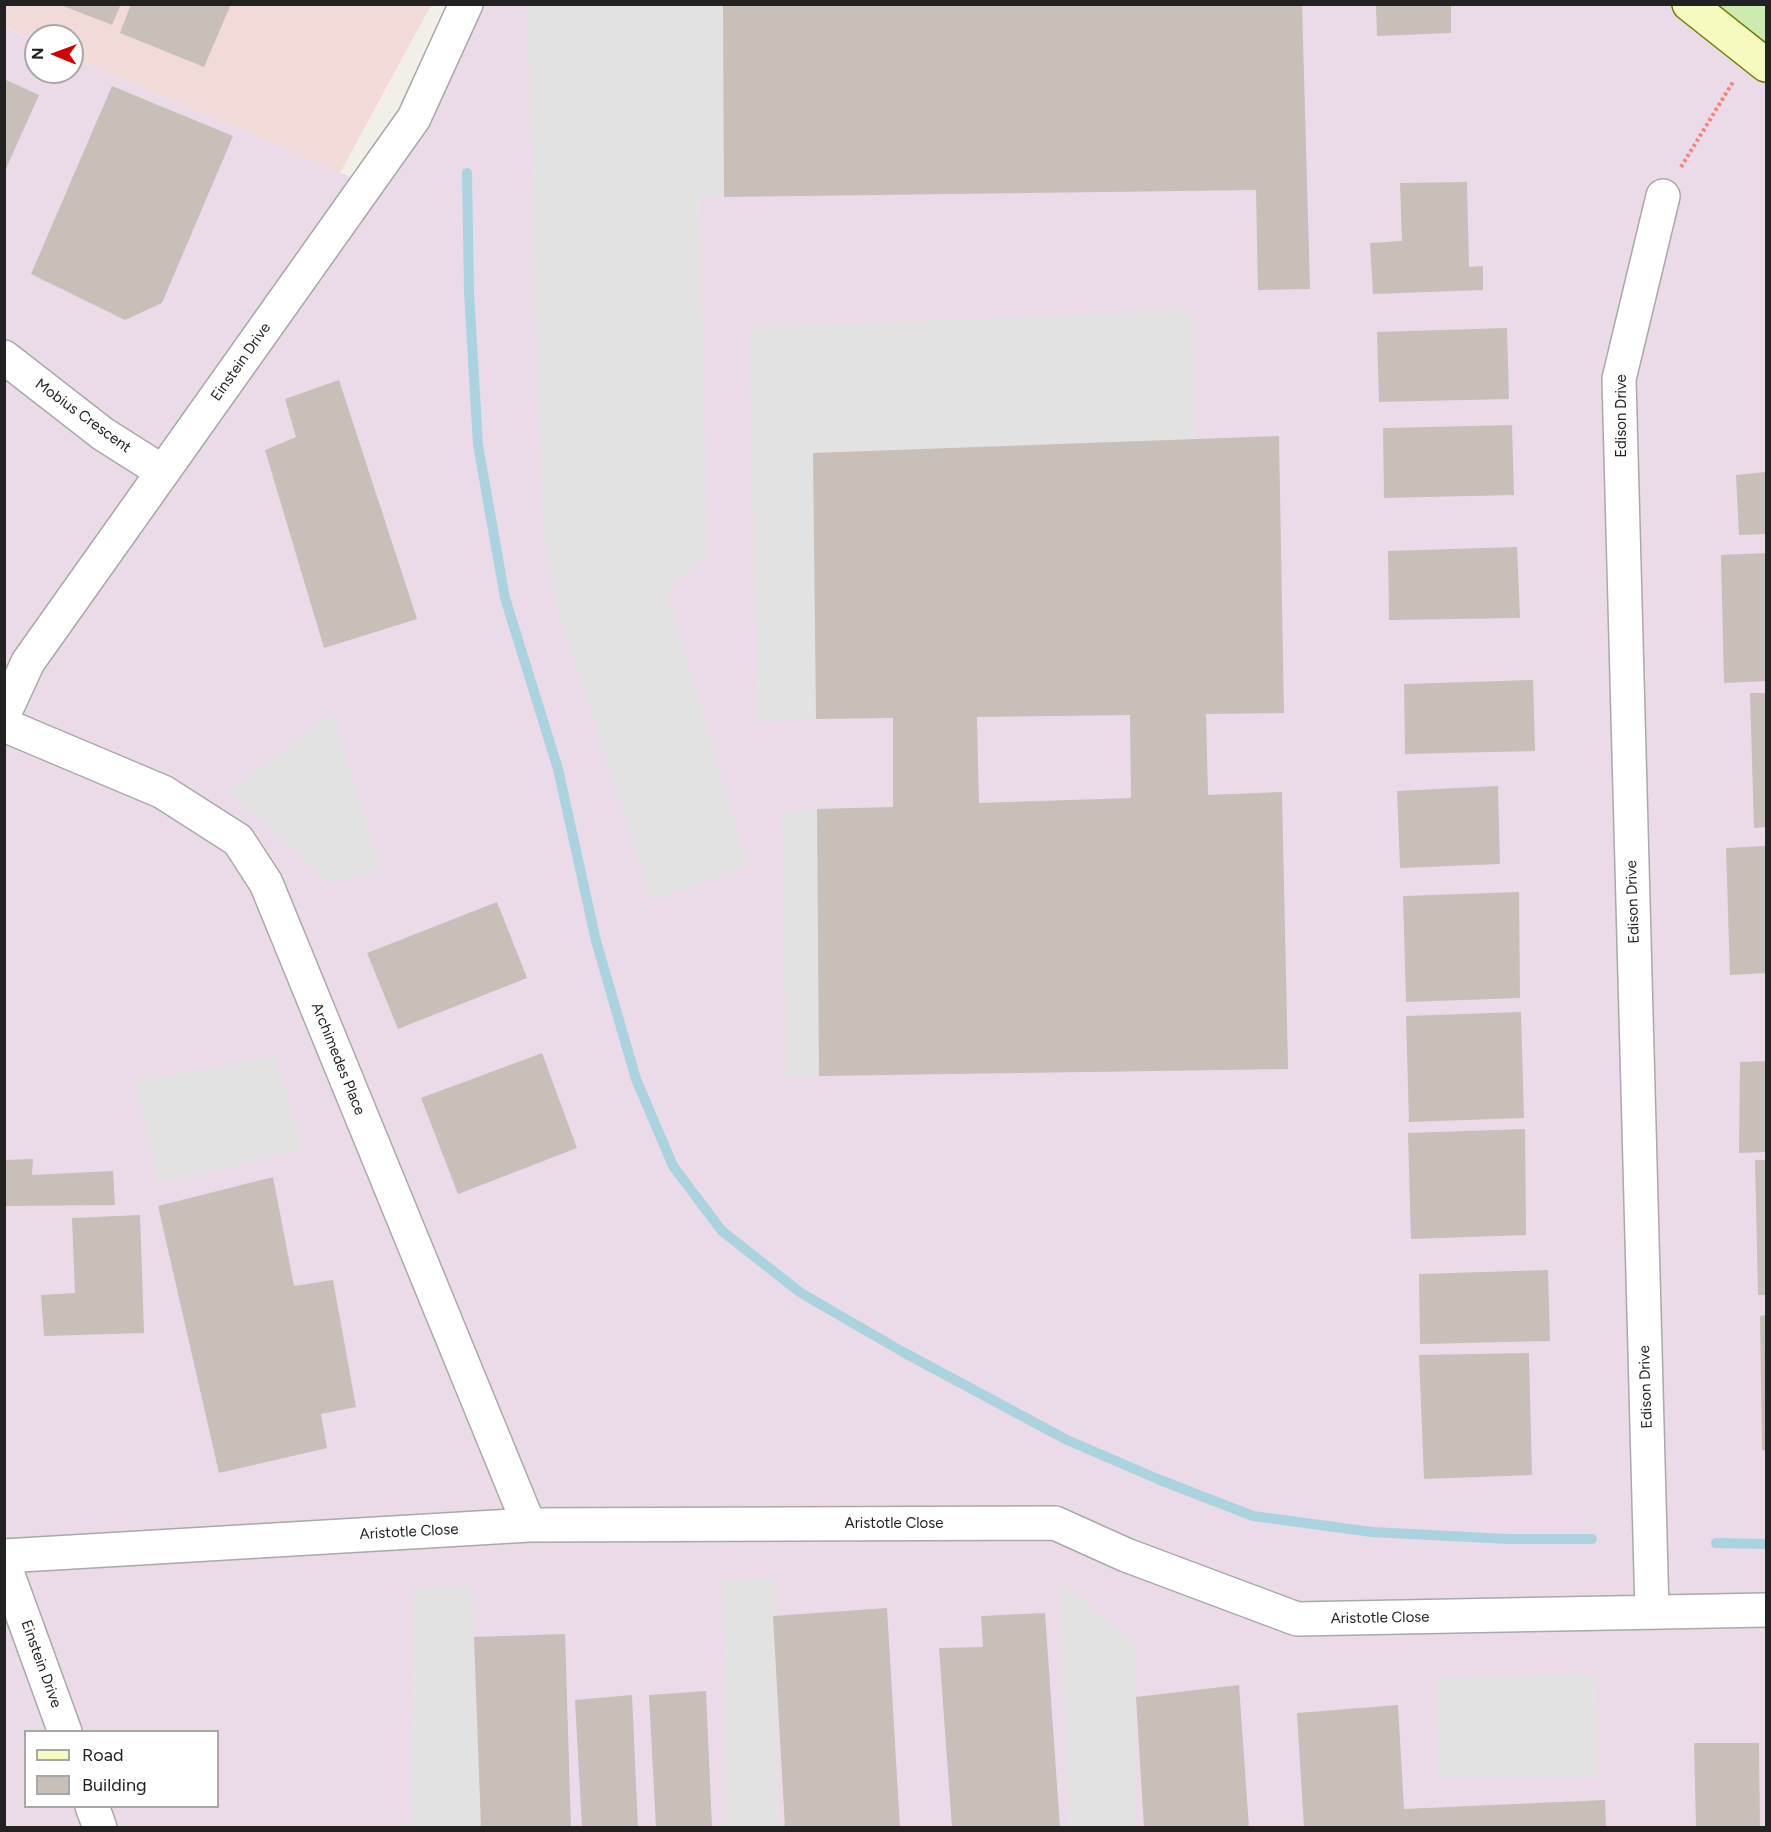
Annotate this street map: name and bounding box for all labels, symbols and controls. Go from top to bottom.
north arrow [24,24,84,84]
text: N [28,47,47,60]
street label: Einstein Drive [207,319,275,405]
street label: Edison Drive [1613,374,1631,458]
street label: Mobius Crescent [32,375,134,457]
street label: Edison Drive [1623,860,1643,944]
street label: Archimedes Place [307,1000,369,1118]
street label: Edison Drive [1636,1345,1656,1429]
street label: Aristotle Close [845,1515,943,1533]
street label: Aristotle Close [359,1520,459,1544]
street label: Aristotle Close [1330,1608,1430,1628]
street label: Einstein Drive [17,1618,65,1710]
legend [24,1730,219,1808]
text: Road [82,1744,123,1766]
text: Building [82,1774,147,1796]

